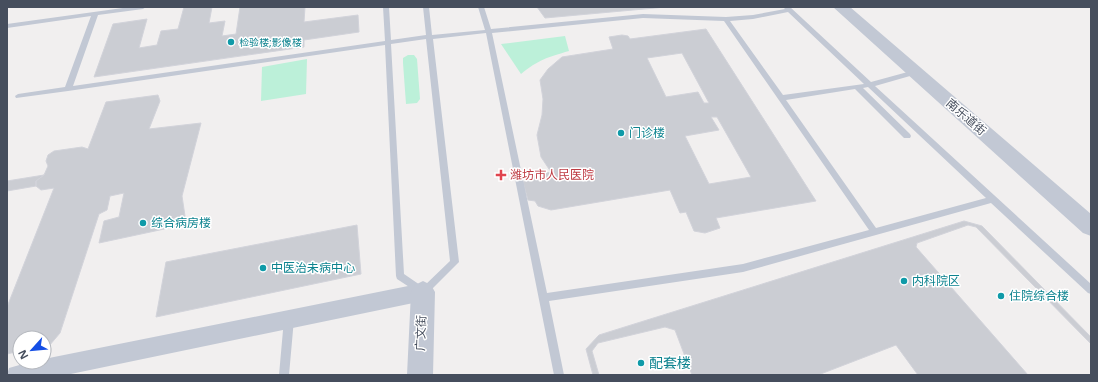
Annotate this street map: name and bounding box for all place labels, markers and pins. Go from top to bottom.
place label: 检验楼;影像楼 [239,35,302,49]
marker: 检验楼;影像楼 [226,37,236,47]
place label: 门诊楼 [629,124,665,141]
marker: 门诊楼 [616,128,626,138]
place label: 潍坊市人民医院 [510,166,594,183]
marker: 潍坊市人民医院 [495,169,507,181]
place label: 综合病房楼 [151,214,211,231]
marker: 综合病房楼 [138,218,148,228]
place label: 中医治未病中心 [271,259,355,276]
marker: 中医治未病中心 [258,263,268,273]
place label: 内科院区 [912,272,960,289]
marker: 内科院区 [899,276,909,286]
place label: 住院综合楼 [1009,287,1069,304]
marker: 住院综合楼 [996,291,1006,301]
place label: 配套楼 [649,353,691,372]
marker: 配套楼 [636,358,646,368]

